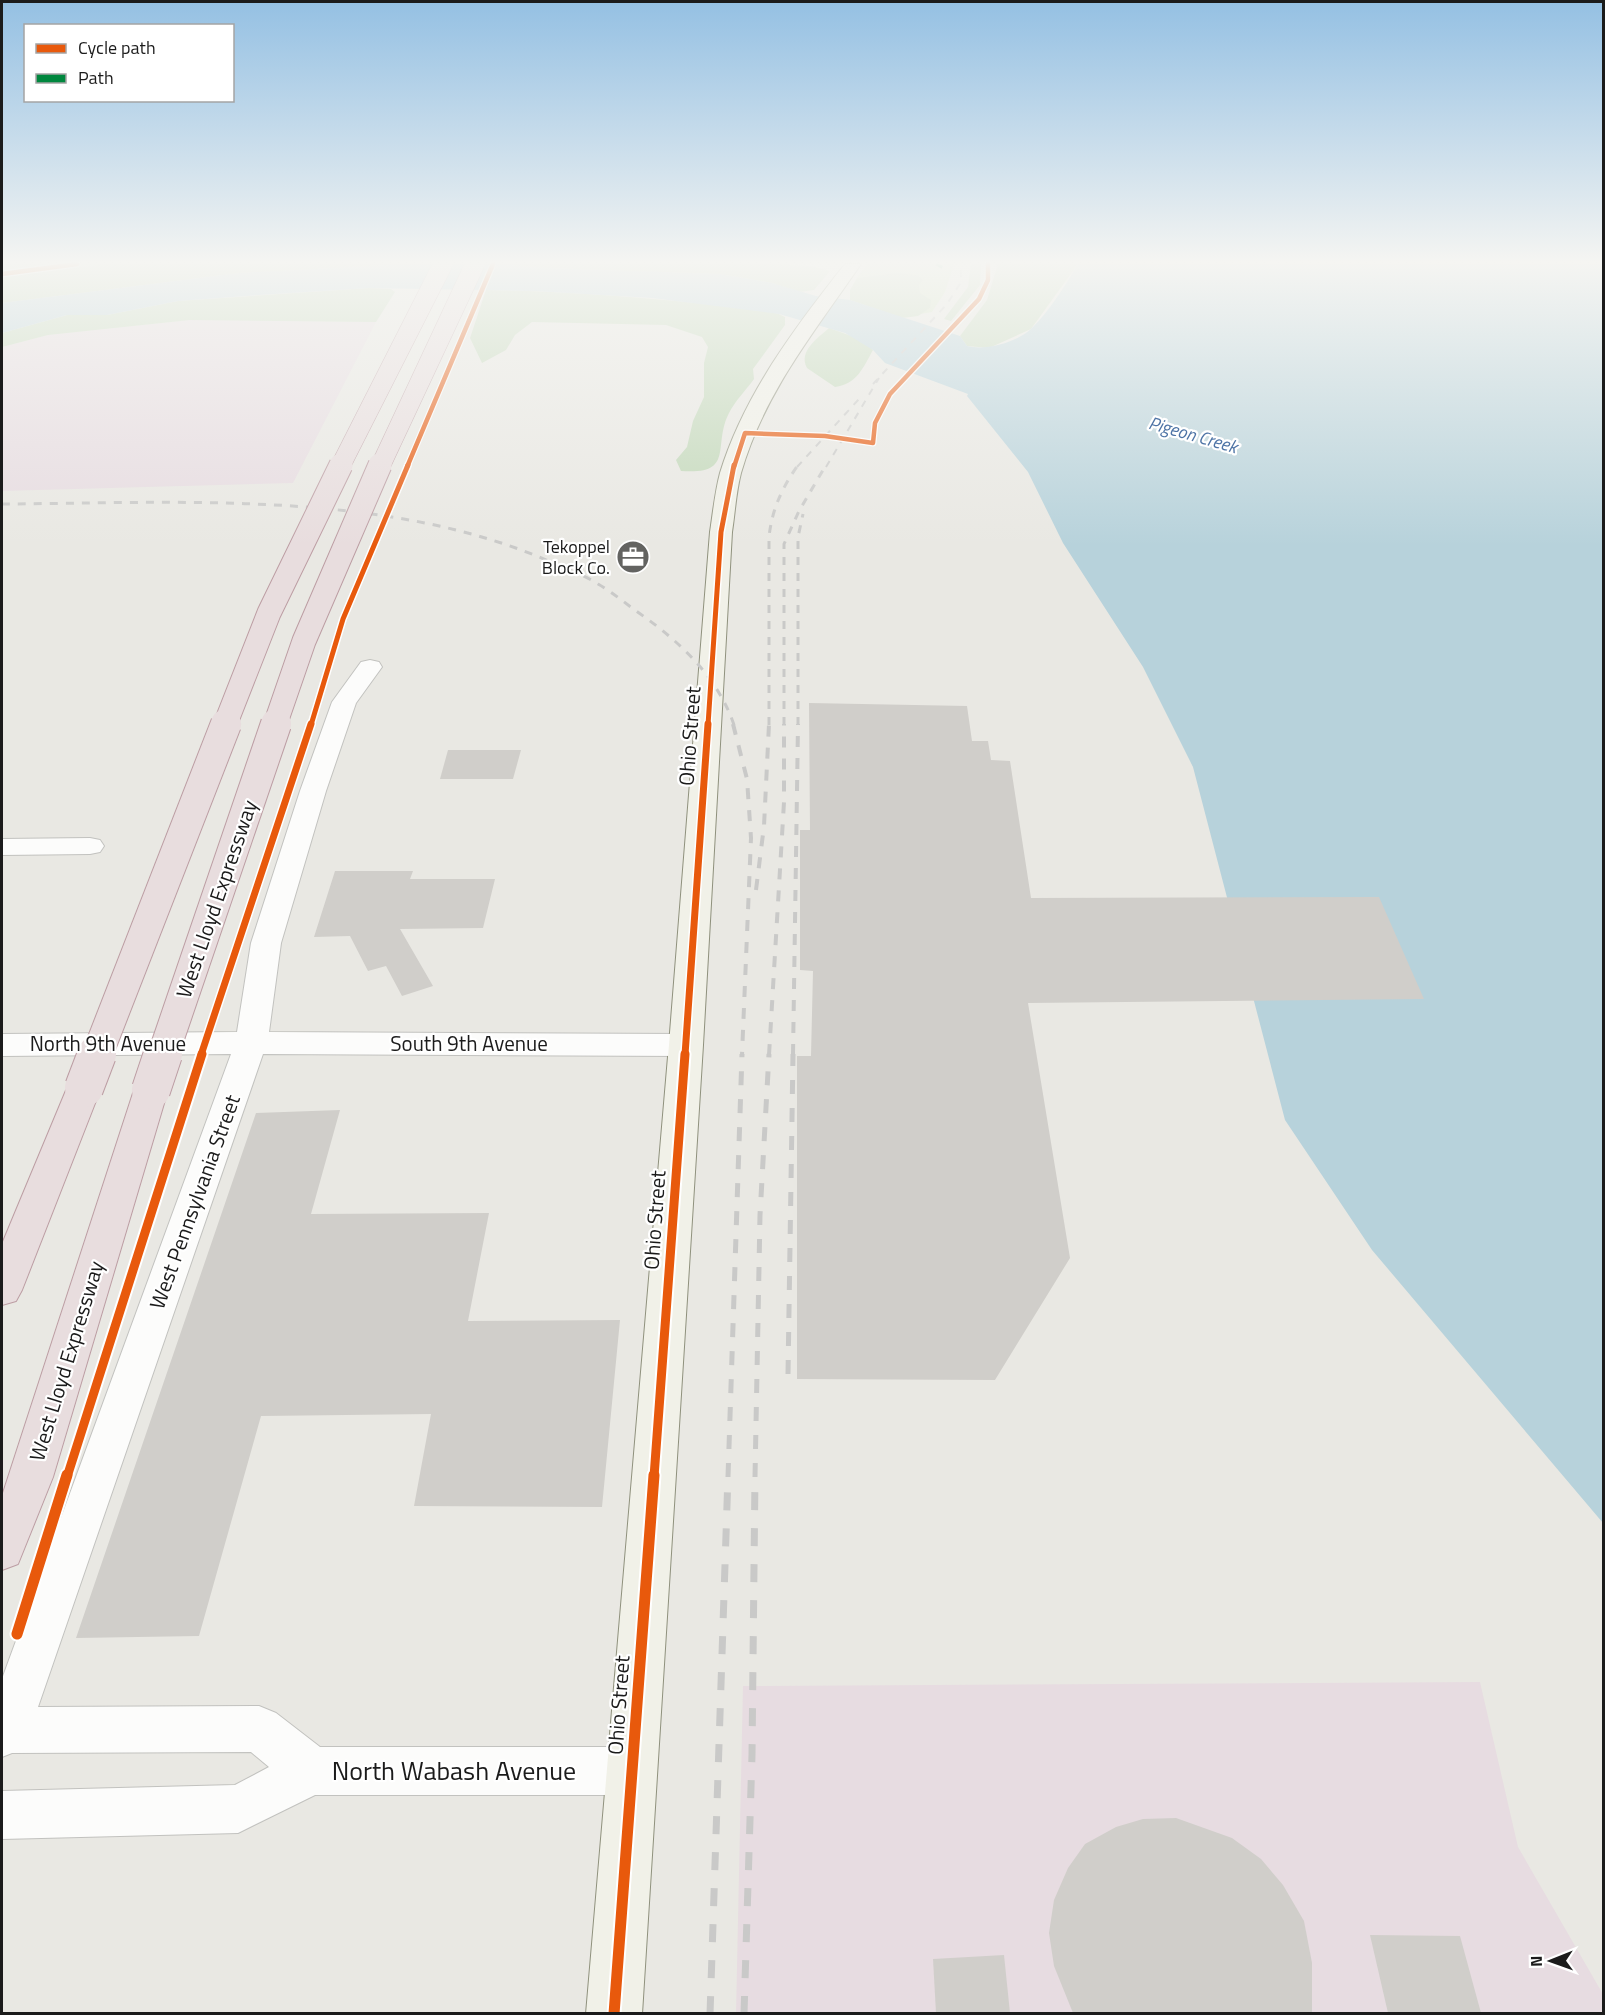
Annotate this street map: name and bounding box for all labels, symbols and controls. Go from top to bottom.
legend [24,24,234,102]
text: Cycle path [78,34,156,61]
text: Path [78,64,114,91]
water label: Pigeon Creek [1146,409,1243,461]
place label: Tekoppel Block Co. [542,533,610,581]
office icon: Tekoppel Block Co. [615,539,651,575]
street label: Ohio Street [670,685,708,787]
street label: West Lloyd Expressway [167,795,265,1002]
street label: North 9th Avenue [30,1027,186,1059]
street label: South 9th Avenue [390,1027,548,1059]
street label: West Pennsylvania Street [140,1089,248,1313]
street label: Ohio Street [635,1169,673,1271]
street label: West Lloyd Expressway [20,1257,112,1465]
street label: Ohio Street [599,1654,637,1756]
street label: North Wabash Avenue [332,1751,576,1790]
north arrow [1521,1931,1581,1991]
text: N [1524,1956,1548,1967]

